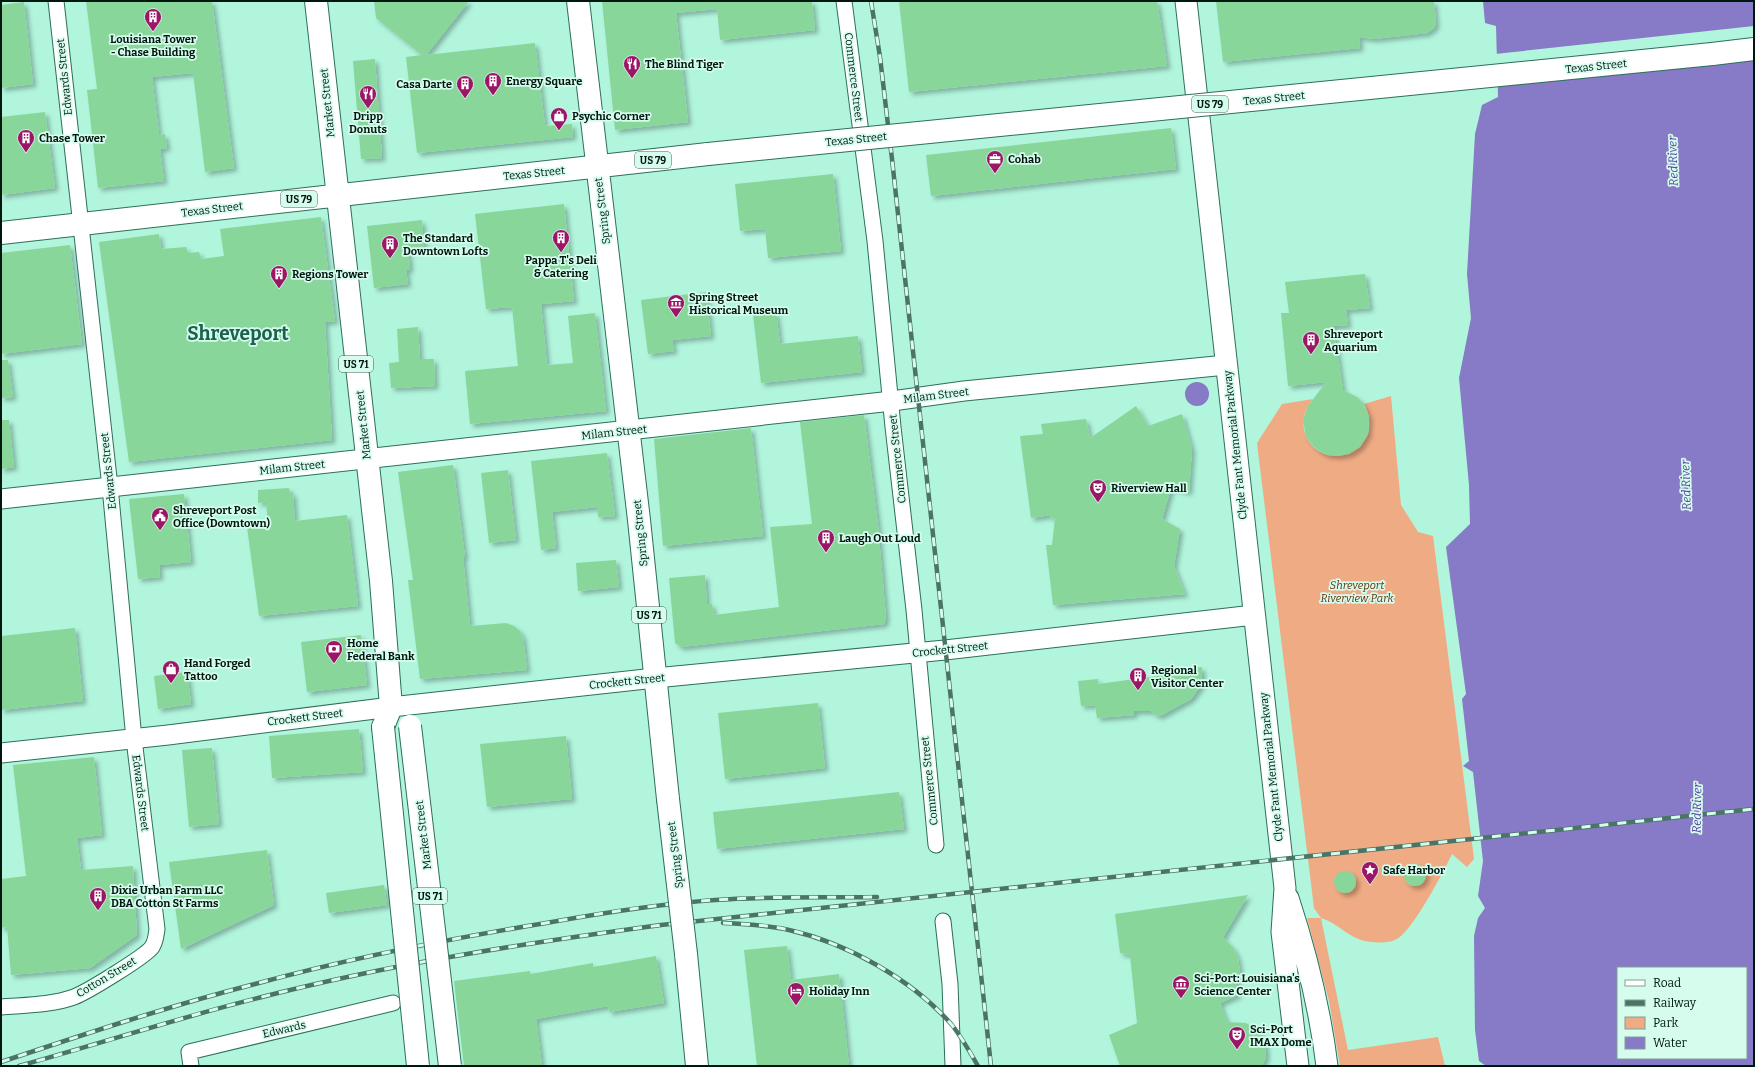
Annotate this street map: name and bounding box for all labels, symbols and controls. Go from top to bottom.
building icon: Louisiana Tower - Chase Building [143,7,163,32]
street label: Commerce Street [842,32,865,122]
place label: Louisiana Tower - Chase Building [110,33,197,59]
street label: Edwards Street [54,38,75,116]
restaurant icon: The Blind Tiger [622,54,642,79]
street label: Texas Street [1565,57,1627,76]
place label: The Blind Tiger [645,58,725,71]
street label: Market Street [317,68,338,138]
building icon: Energy Square [483,71,503,96]
building icon: Casa Darte [455,74,475,99]
place label: Energy Square [506,75,582,88]
place label: Casa Darte [396,78,452,91]
restaurant icon: Dripp Donuts [358,84,378,109]
street label: Texas Street [1243,89,1305,108]
road number: US 79 [1192,96,1228,112]
shop icon: Psychic Corner [549,106,569,131]
place label: Dripp Donuts [349,110,387,136]
place label: Psychic Corner [572,110,651,123]
building icon: Chase Tower [16,128,36,153]
street label: Texas Street [825,130,887,149]
place label: Chase Tower [39,132,106,145]
water label: Red River [1665,135,1681,186]
office icon: Cohab [985,149,1005,174]
road number: US 79 [635,152,671,168]
place label: Cohab [1008,153,1041,166]
street label: Texas Street [503,164,565,183]
street label: Spring Street [592,177,613,245]
road number: US 79 [281,191,317,207]
street label: Texas Street [181,199,244,220]
building icon: Pappa T's Deli & Catering [551,228,571,253]
place label: The Standard Downtown Lofts [403,232,489,258]
building icon: The Standard Downtown Lofts [380,234,400,259]
place label: Pappa T's Deli & Catering [525,254,597,280]
building icon: Regions Tower [269,264,289,289]
place label: Regions Tower [292,268,369,281]
place label: Spring Street Historical Museum [689,291,789,317]
museum icon: Spring Street Historical Museum [666,293,686,318]
district label: Shreveport [187,322,289,345]
place label: Shreveport Aquarium [1324,328,1384,354]
building icon: Shreveport Aquarium [1301,330,1321,355]
road number: US 71 [339,356,373,372]
street label: Clyde Fant Memorial Parkway [1221,370,1250,520]
street label: Milam Street [903,385,970,406]
street label: Market Street [353,390,374,460]
street label: Commerce Street [886,414,909,504]
street label: Milam Street [581,423,647,442]
street label: Edwards Street [98,432,119,510]
street label: Milam Street [259,458,325,477]
water label: Red River [1678,459,1694,510]
theatre icon: Riverview Hall [1088,478,1108,503]
place label: Riverview Hall [1111,482,1187,495]
street label: Spring Street [631,499,650,567]
place label: Shreveport Post Office (Downtown) [173,504,271,530]
public building icon: Shreveport Post Office (Downtown) [150,506,170,531]
building icon: Laugh Out Loud [816,528,836,553]
place label: Laugh Out Loud [839,532,921,545]
park label: Shreveport Riverview Park [1321,579,1395,605]
road number: US 71 [632,607,666,623]
place label: Home Federal Bank [347,637,415,663]
bank icon: Home Federal Bank [324,639,344,664]
street label: Crockett Street [911,639,989,660]
place label: Hand Forged Tattoo [184,657,251,683]
shop icon: Hand Forged Tattoo [161,659,181,684]
place label: Regional Visitor Center [1151,664,1225,690]
building icon: Regional Visitor Center [1128,666,1148,691]
street label: Crockett Street [588,671,666,692]
street label: Clyde Fant Memorial Parkway [1257,692,1286,842]
street label: Crockett Street [266,706,344,729]
street label: Commerce Street [918,736,941,826]
street label: Edwards Street [129,754,152,832]
water label: Red River [1690,782,1704,833]
street label: Market Street [413,800,434,870]
street label: Spring Street [665,821,686,889]
place icon: Safe Harbor [1360,860,1380,885]
place label: Safe Harbor [1383,864,1446,877]
place label: Dixie Urban Farm LLC DBA Cotton St Farms [111,884,223,910]
building icon: Dixie Urban Farm LLC DBA Cotton St Farms [88,886,108,911]
road number: US 71 [413,888,447,904]
street label: Cotton Street [74,954,139,1000]
legend [1617,967,1747,1059]
place label: Sci-Port: Louisiana's Science Center [1194,972,1300,998]
museum icon: Sci-Port: Louisiana's Science Center [1171,974,1191,999]
text: Road [1653,976,1681,990]
hotel icon: Holiday Inn [786,981,806,1006]
place label: Holiday Inn [809,985,869,998]
text: Railway [1653,996,1697,1010]
text: Park [1653,1016,1679,1030]
street label: Edwards [261,1018,307,1041]
place label: Sci-Port IMAX Dome [1250,1023,1312,1049]
theatre icon: Sci-Port IMAX Dome [1227,1025,1247,1050]
text: Water [1653,1036,1688,1050]

